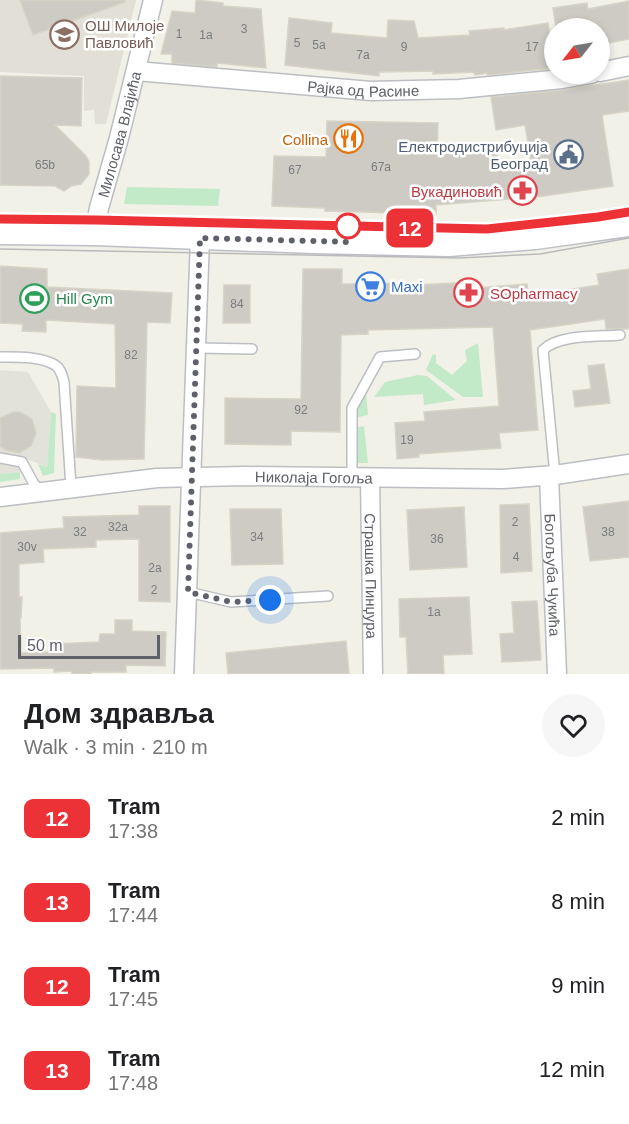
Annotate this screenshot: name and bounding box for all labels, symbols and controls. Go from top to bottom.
place label: ОШ Милоје Павловић [85,17,164,51]
school or university icon: ОШ Милоје Павловић [48,18,80,50]
north arrow [544,18,610,84]
map controls [544,18,610,84]
house number: 3 [241,22,248,36]
house number: 1 [176,27,183,41]
house number: 1a [199,28,213,42]
house number: 5 [294,36,301,50]
house number: 5a [312,38,326,52]
house number: 9 [401,40,408,54]
house number: 17 [525,40,539,54]
house number: 7a [356,48,370,62]
street label: Милосава Влајића [94,69,144,199]
street label: Рајка од Расине [307,77,419,100]
restaurant icon: Collina [333,123,365,155]
place label: Collina [282,131,329,148]
place label: Електродистрибуција Београд [398,138,549,172]
public building icon: Електродистрибуција Београд [553,139,585,171]
house number: 65b [35,158,55,172]
house number: 67a [371,160,391,174]
house number: 67 [288,163,302,177]
pharmacy icon: Вукадиновић [507,175,539,207]
place label: Вукадиновић [411,183,502,200]
line badge: 12 [383,208,437,248]
unlabelled marker [335,213,361,239]
text: 12 [398,217,422,240]
supermarket icon: Maxi [354,270,386,302]
pharmacy icon: SOpharmacy [453,277,485,309]
place label: Maxi [391,278,423,295]
sports icon: Hill Gym [19,282,51,314]
place label: SOpharmacy [490,285,578,302]
place label: Hill Gym [56,290,113,307]
house number: 84 [230,297,244,311]
house number: 82 [124,348,138,362]
house number: 92 [294,403,308,417]
house number: 19 [400,433,414,447]
street label: Николаја Гогоља [255,468,374,486]
street label: Страшка Пинџура [362,513,381,640]
street label: Богољуба Чукића [542,513,564,637]
house number: 2 [512,515,519,529]
house number: 32a [108,520,128,534]
house number: 32 [73,525,87,539]
house number: 38 [601,525,615,539]
house number: 34 [250,530,264,544]
house number: 36 [430,532,444,546]
house number: 30v [17,540,37,554]
house number: 4 [513,550,520,564]
house number: 2a [148,561,162,575]
house number: 2 [151,583,158,597]
your location [255,585,285,615]
house number: 1a [427,605,441,619]
scale bar [18,632,160,660]
text: 50 m [27,637,63,654]
button: heart [542,694,605,757]
text: Дом здравља [24,698,214,729]
text: Walk · 3 min · 210 m [24,736,208,758]
text: Tram [108,794,161,819]
text: 2 min [551,805,605,830]
text: 12 [45,807,69,830]
text: 17:38 [108,820,158,842]
text: Tram [108,878,161,903]
text: 8 min [551,889,605,914]
text: 13 [45,891,69,914]
text: 17:44 [108,904,158,926]
text: Tram [108,962,161,987]
text: 9 min [551,973,605,998]
text: 12 [45,975,69,998]
text: 17:45 [108,988,158,1010]
text: Tram [108,1046,161,1071]
text: 12 min [539,1057,605,1082]
text: 13 [45,1059,69,1082]
text: 17:48 [108,1072,158,1094]

